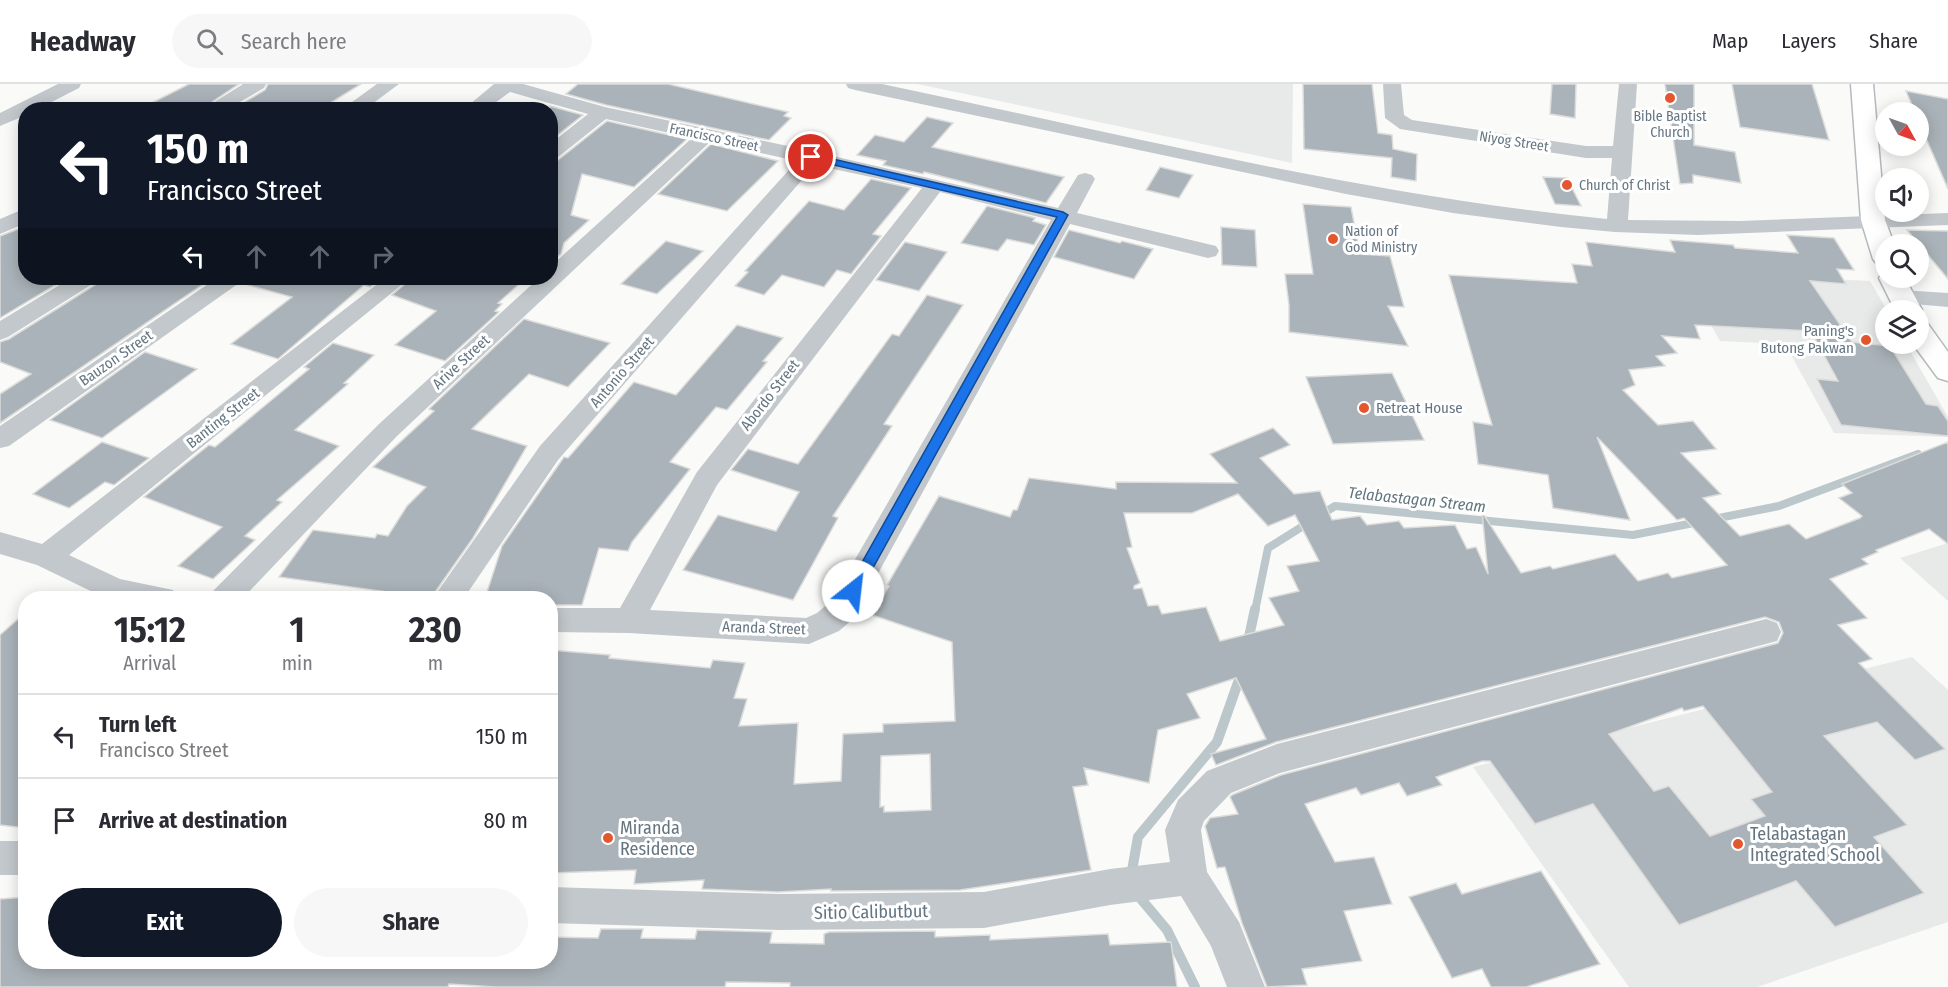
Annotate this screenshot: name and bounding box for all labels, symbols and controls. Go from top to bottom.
search box [172,14,592,68]
text: Headway [30,25,136,58]
icon: search [193,25,226,58]
text: Search here [241,28,347,55]
text: Map [1712,28,1748,54]
text: Layers [1781,28,1836,54]
text: Share [1869,28,1918,54]
marker: Bible Baptist Church [1663,91,1677,105]
north arrow [1875,102,1929,156]
map controls [1875,102,1929,354]
place label: Bible Baptist Church [1633,108,1707,141]
street label: Francisco Street [668,120,760,155]
text: 150 m [147,124,249,174]
icon: left [48,126,126,204]
street label: Niyog Street [1478,128,1550,155]
pin [785,131,836,182]
icon: arrive [794,140,827,173]
button: sound [1875,168,1929,222]
text: Francisco Street [147,175,322,207]
place label: Church of Christ [1579,177,1671,194]
marker: Church of Christ [1560,178,1574,192]
place label: Nation of God Ministry [1345,223,1418,256]
marker: Nation of God Ministry [1326,232,1340,246]
button: search [1875,234,1929,288]
icon: left [177,240,210,273]
icon: ahead [240,240,273,273]
icon: ahead [303,240,336,273]
icon: right [366,240,399,273]
button: layers [1875,300,1929,354]
place label: Paning's Butong Pakwan [1761,322,1854,357]
street label: Bauzon Street [76,326,156,390]
street label: Arive Street [429,331,493,393]
street label: Antonio Street [586,333,658,411]
marker: Paning's Butong Pakwan [1859,333,1873,347]
street label: Abordo Street [737,356,803,434]
street label: Banting Street [183,384,263,452]
place label: Retreat House [1376,399,1463,417]
marker: Retreat House [1357,401,1371,415]
water label: Telabastagan Stream [1347,483,1487,516]
position arrow [821,559,885,623]
text: 15:12 [114,608,186,652]
text: 1 [290,608,305,652]
text: 230 [409,608,462,652]
street label: Aranda Street [722,618,806,638]
text: Arrival [123,651,176,675]
text: min [282,651,313,675]
text: m [428,651,443,675]
text: Turn left [99,711,177,738]
icon: left [48,720,81,753]
text: 150 m [476,723,528,750]
text: Francisco Street [99,738,228,762]
icon: arrive [48,804,81,837]
text: Arrive at destination [99,807,287,834]
text: 80 m [483,807,528,834]
place label: Miranda Residence [620,817,695,860]
place label: Telabastagan Integrated School [1750,823,1880,866]
marker: Miranda Residence [601,831,615,845]
marker: Telabastagan Integrated School [1731,837,1745,851]
button: Exit [48,888,282,957]
button: Share [294,888,528,957]
street label: Sitio Calibutbut [814,900,928,924]

